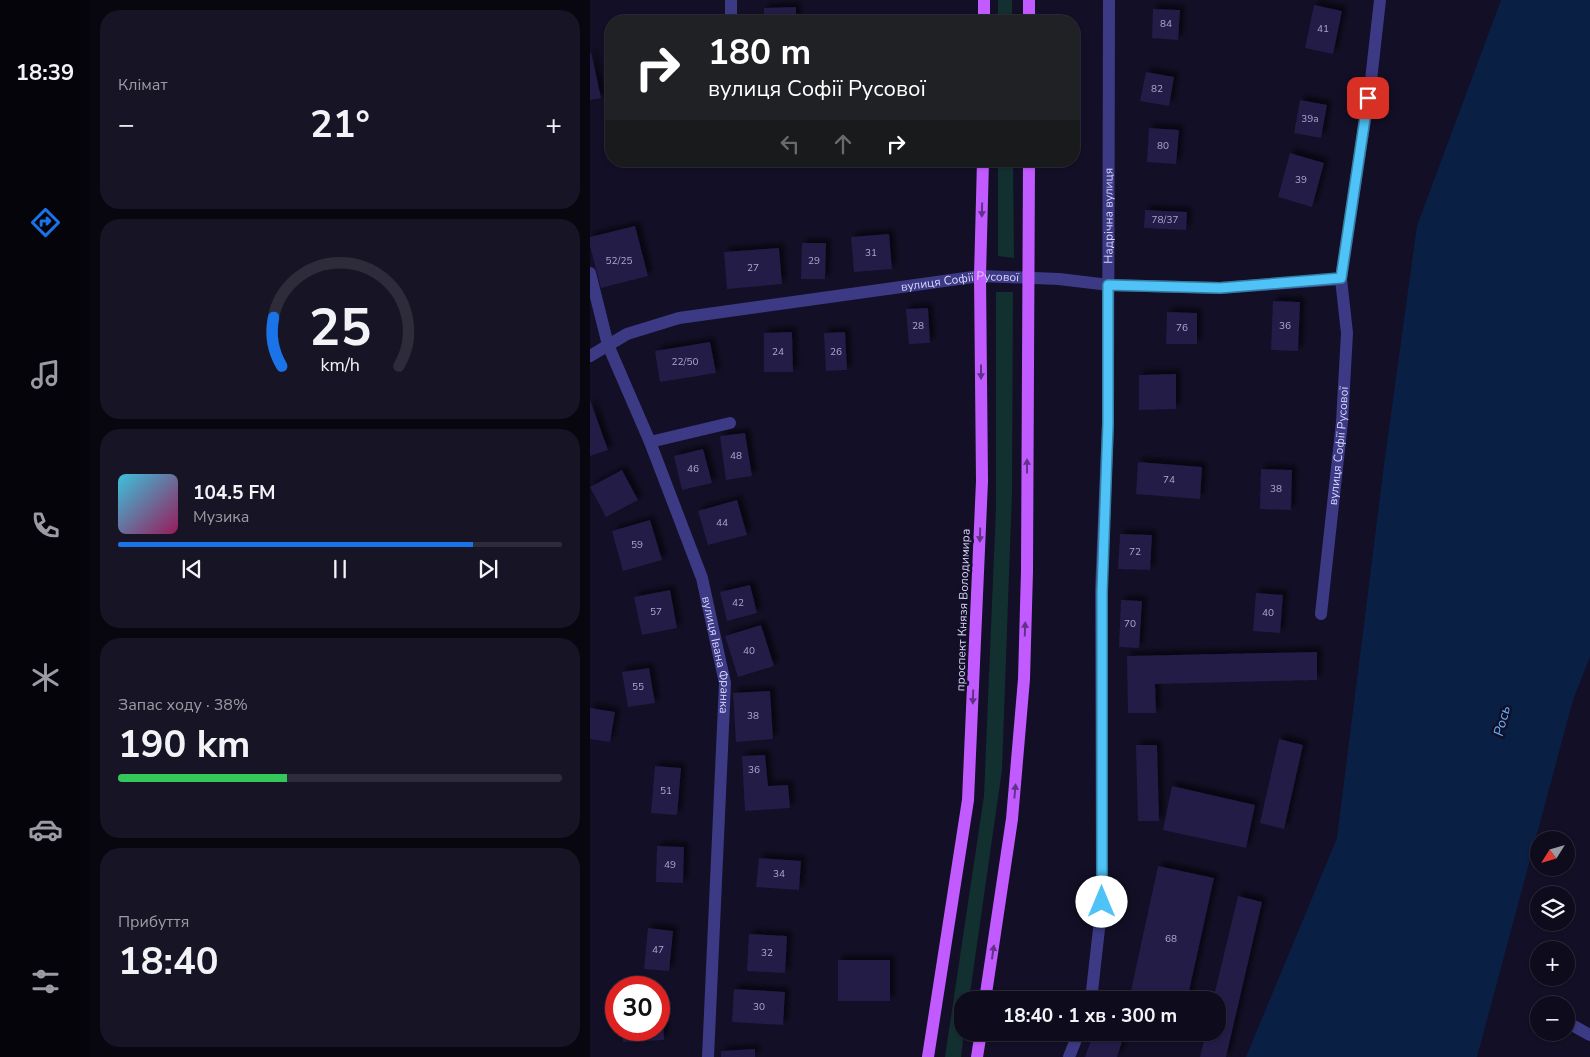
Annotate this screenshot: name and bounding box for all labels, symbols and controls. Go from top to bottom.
house number: 84 [1160,17,1172,31]
house number: 41 [1317,22,1329,36]
text: 180 m [708,29,811,76]
icon: right [625,35,690,100]
text: 18:39 [16,58,74,88]
text: Клімат [118,74,168,96]
text: вулиця Софії Русової [708,74,926,104]
pin [1347,77,1389,119]
house number: 82 [1151,82,1163,96]
icon: arrive [1354,84,1382,112]
text: 21° [310,99,370,150]
text: − [118,106,135,144]
text: + [545,106,562,144]
house number: 39а [1301,112,1319,126]
icon: left [776,130,804,158]
icon: ahead [829,130,857,158]
icon: right [882,130,910,158]
house number: 80 [1157,139,1169,153]
street label: Надрічна вулиця [1100,168,1117,264]
house number: 39 [1295,173,1307,187]
one-way arrow [977,202,985,218]
icon: directions [28,205,63,240]
house number: 78/37 [1152,213,1178,227]
house number: 31 [865,246,877,260]
house number: 52/25 [606,254,632,268]
house number: 29 [808,254,820,268]
house number: 27 [747,261,759,275]
street label: вулиця Софії Русової [900,268,1020,295]
text: 25 [309,292,371,363]
house number: 28 [912,319,924,333]
house number: 36 [1279,319,1291,333]
house number: 76 [1176,321,1188,335]
house number: 24 [772,345,784,359]
house number: 26 [830,345,842,359]
text: km/h [320,353,360,377]
house number: 22/50 [672,355,698,369]
icon: music [28,357,63,392]
one-way arrow [977,365,985,381]
street label: вулиця Софії Русової [1325,385,1352,506]
house number: 48 [730,449,742,463]
one-way arrow [1023,458,1031,474]
house number: 46 [687,462,699,476]
house number: 74 [1163,473,1175,487]
text: 104.5 FM [193,480,276,506]
house number: 38 [1270,482,1282,496]
text: Музика [193,506,249,528]
icon: phone [28,508,63,543]
house number: 44 [716,516,728,530]
one-way arrow [975,527,983,543]
street label: проспект Князя Володимира [952,528,974,692]
house number: 59 [631,538,643,552]
house number: 72 [1129,545,1141,559]
icon: previous [178,555,206,583]
icon: pause [326,555,354,583]
icon: next [474,555,502,583]
street label: вулиця Івана Франка [698,595,733,714]
house number: 42 [732,596,744,610]
house number: 57 [650,605,662,619]
house number: 40 [1262,606,1274,620]
house number: 70 [1124,617,1136,631]
one-way arrow [1022,620,1030,636]
house number: 40 [743,644,755,658]
icon: climate [28,660,63,695]
house number: 55 [632,680,644,694]
one-way arrow [969,690,977,706]
text: Запас ходу · 38% [118,694,248,716]
water label: Рось [1489,704,1515,738]
house number: 38 [747,709,759,723]
text: 190 km [118,719,250,770]
house number: 36 [748,763,760,777]
one-way arrow [1011,783,1019,799]
house number: 51 [660,784,672,798]
icon: car [28,812,63,847]
north arrow [1530,831,1575,876]
map controls [1530,831,1575,1041]
house number: 49 [664,858,676,872]
house number: 34 [773,867,785,881]
position arrow [1075,875,1127,927]
button: layers [1530,886,1575,931]
text: Прибуття [118,911,189,933]
house number: 68 [1165,932,1177,946]
text: 18:40 [118,936,219,987]
button: + [1530,941,1575,986]
house number: 47 [652,943,664,957]
one-way arrow [989,943,997,959]
house number: 32 [761,946,773,960]
icon: filters [28,964,63,999]
speed limit sign: 30 [605,976,670,1041]
button: − [1530,996,1575,1041]
house number: 30 [753,1000,765,1014]
text: 18:40 · 1 хв · 300 m [1003,1003,1177,1029]

